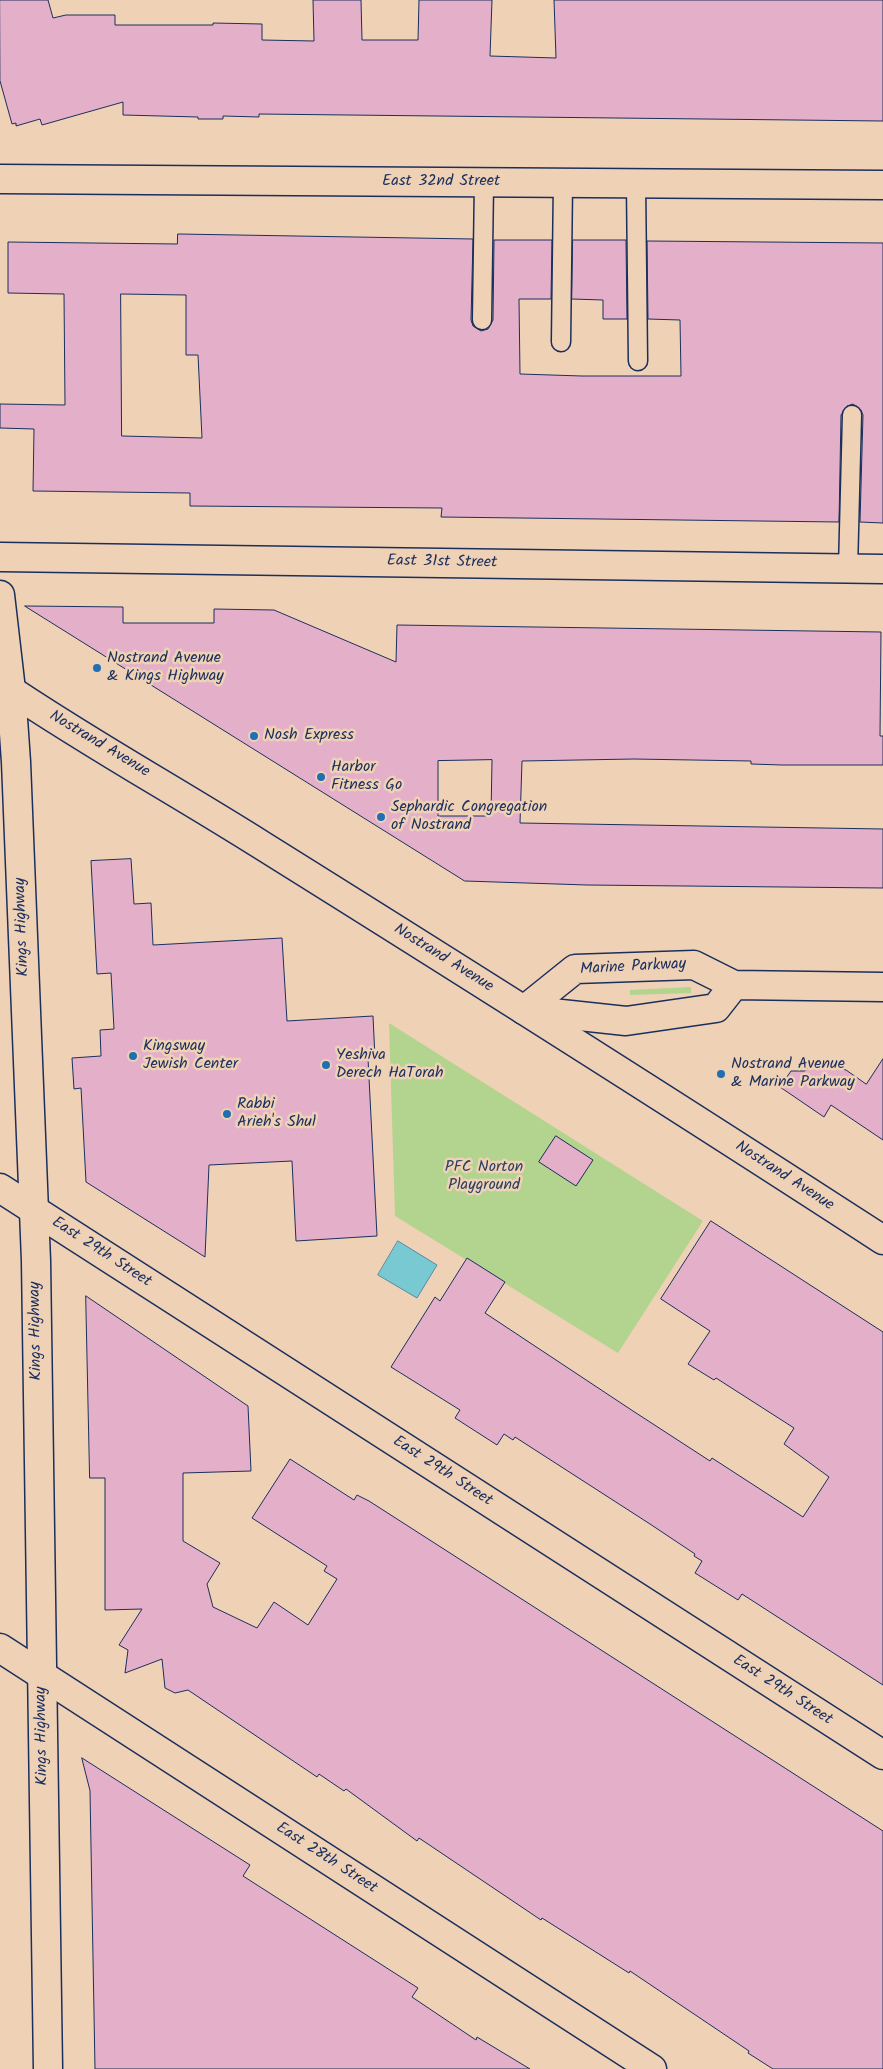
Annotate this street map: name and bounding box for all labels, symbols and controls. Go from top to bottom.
street label: East 32nd Street [382,172,500,192]
street label: East 31st Street [387,552,497,574]
place label: Nostrand Avenue & Kings Highway [107,649,224,687]
marker: Nostrand Avenue & Kings Highway [91,662,103,674]
street label: Nostrand Avenue [45,707,153,783]
place label: Nosh Express [264,726,354,746]
marker: Nosh Express [248,730,260,742]
place label: Harbor Fitness Go [331,758,402,796]
marker: Harbor Fitness Go [315,771,327,783]
place label: Sephardic Congregation of Nostrand [391,798,547,836]
marker: Sephardic Congregation of Nostrand [375,811,387,823]
street label: Kings Highway [12,877,34,977]
street label: Nostrand Avenue [390,921,496,997]
street label: Marine Parkway [579,956,687,980]
place label: Kingsway Jewish Center [143,1037,238,1075]
place label: Yeshiva Derech HaTorah [336,1046,444,1084]
marker: Kingsway Jewish Center [127,1050,139,1062]
place label: Nostrand Avenue & Marine Parkway [731,1055,855,1093]
marker: Yeshiva Derech HaTorah [320,1059,332,1071]
marker: Nostrand Avenue & Marine Parkway [715,1068,727,1080]
place label: Rabbi Arieh's Shul [237,1095,316,1133]
marker: Rabbi Arieh's Shul [221,1108,233,1120]
street label: Nostrand Avenue [731,1138,837,1216]
park label: PFC Norton Playground [445,1158,523,1196]
street label: East 29th Street [47,1214,155,1292]
street label: Kings Highway [27,1281,47,1381]
street label: East 29th Street [388,1433,496,1511]
street label: East 29th Street [728,1652,836,1730]
street label: Kings Highway [33,1686,53,1786]
street label: East 28th Street [272,1819,380,1899]

